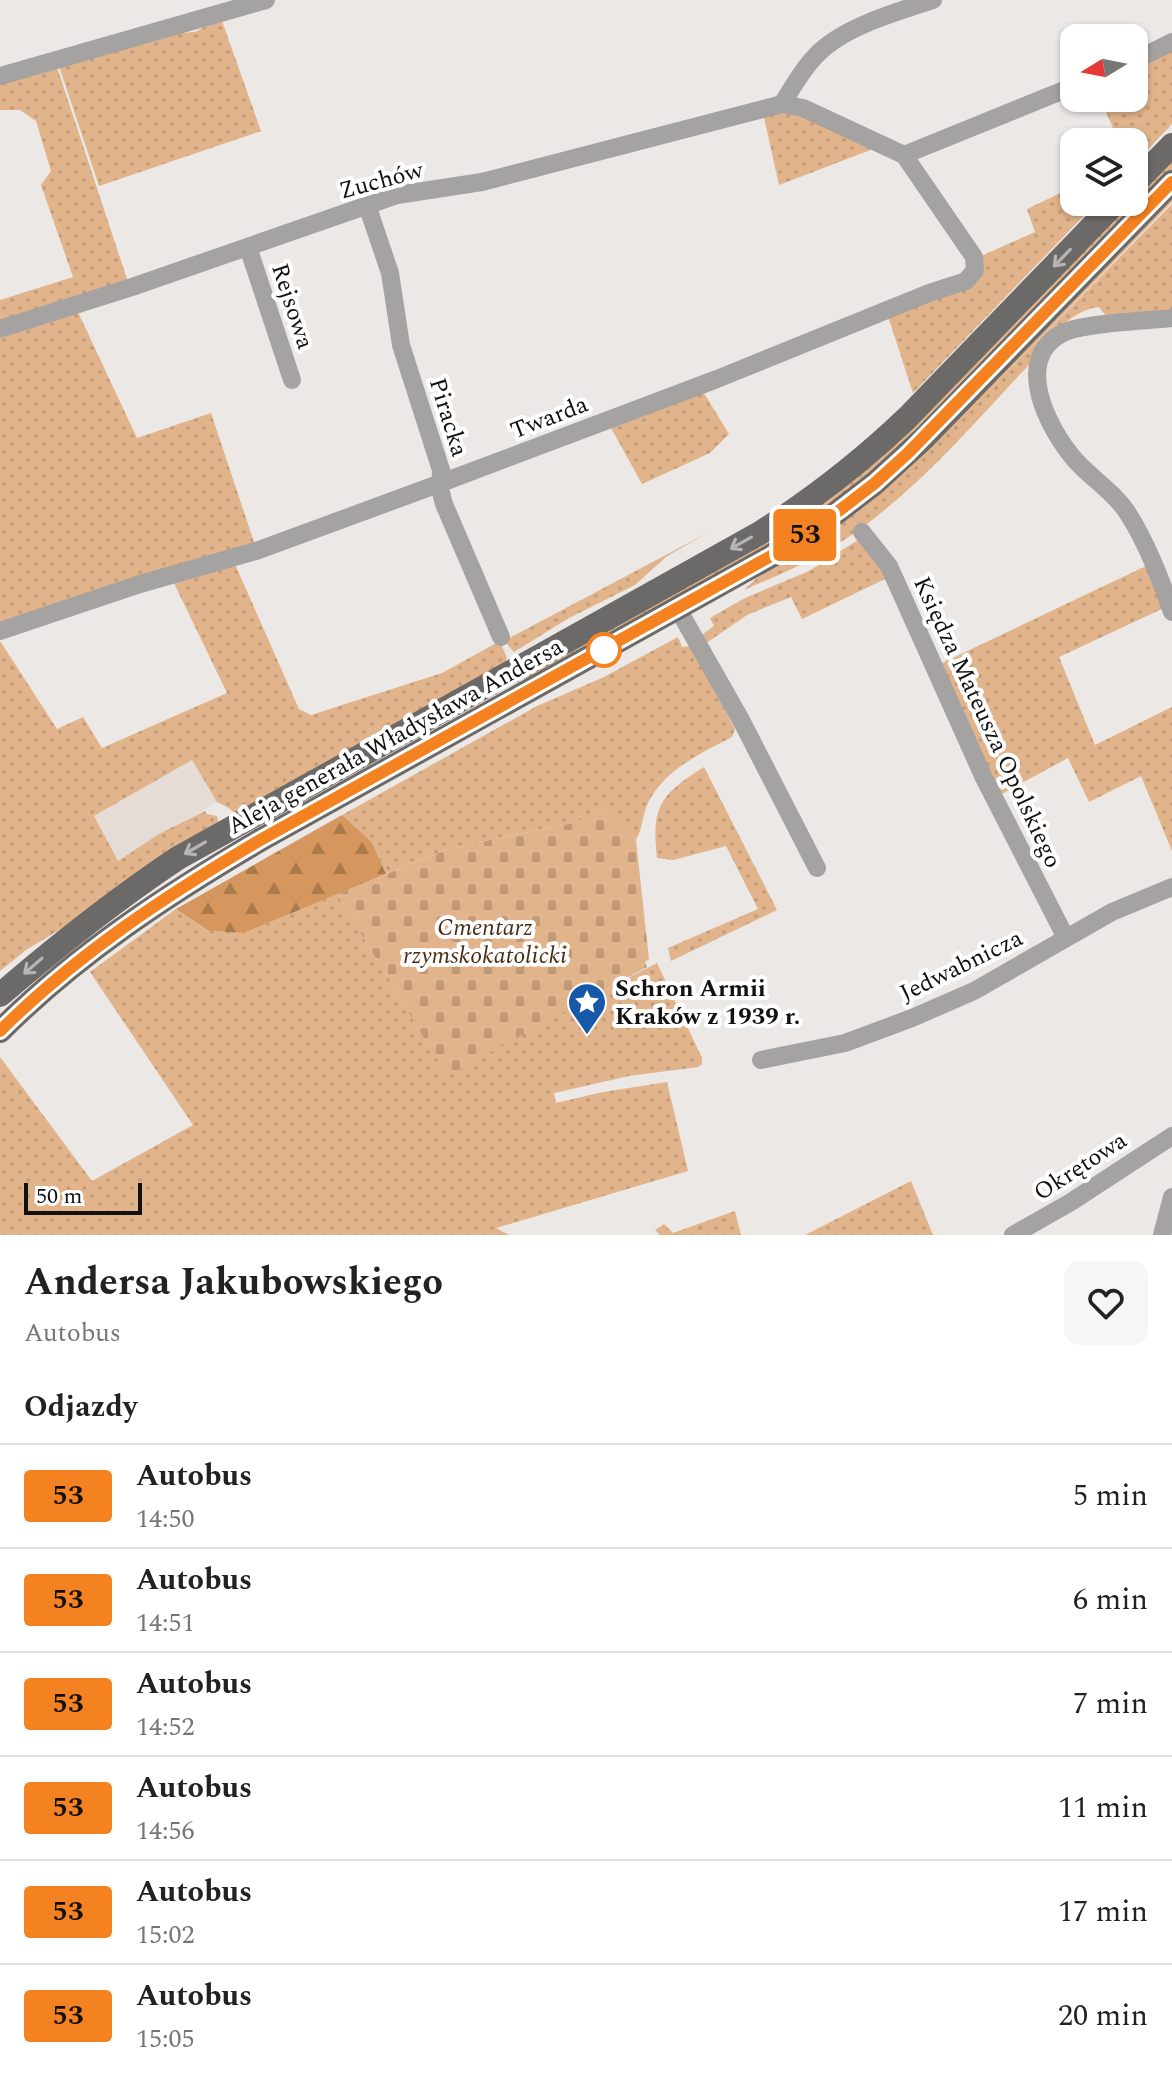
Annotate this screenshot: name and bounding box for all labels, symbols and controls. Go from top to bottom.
north arrow [1060,24,1148,112]
map controls [1060,24,1148,216]
button: layers [1060,128,1148,216]
street label: Zuchów [335,152,428,209]
one-way arrow [1053,248,1072,268]
street label: Rejsowa [261,259,323,354]
street label: Piracka [419,373,477,461]
street label: Twarda [505,387,594,449]
line badge: 53 [769,509,841,561]
text: 53 [789,513,821,556]
one-way arrow [730,536,753,552]
street label: Księdza Mateusza Opolskiego [904,571,1071,874]
street label: Aleja generała Władysława Andersa [221,629,570,844]
unlabelled marker [587,633,621,667]
one-way arrow [184,840,207,856]
park label: Cmentarz rzymskokatolicki [403,910,567,974]
street label: Jedwabnicza [894,920,1029,1011]
one-way arrow [24,957,44,975]
place label: Schron Armii Kraków z 1939 r. [615,971,800,1035]
place icon: Schron Armii Kraków z 1939 r. [566,981,608,1036]
street label: Okrętowa [1027,1123,1135,1211]
scale bar [24,1179,142,1215]
text: 50 m [36,1180,82,1213]
text: Andersa Jakubowskiego [24,1254,443,1312]
button: heart [1064,1261,1148,1345]
text: Autobus [24,1313,121,1353]
text: Odjazdy [24,1384,137,1430]
text: Autobus [136,1453,252,1499]
text: 5 min [1073,1473,1148,1519]
text: 53 [52,1474,84,1517]
text: 14:50 [136,1499,195,1539]
text: Autobus [136,1557,252,1603]
text: 6 min [1073,1577,1148,1623]
text: 53 [52,1578,84,1621]
text: 14:51 [136,1603,195,1643]
text: Autobus [136,1661,252,1707]
text: 7 min [1073,1681,1148,1727]
text: 53 [52,1682,84,1725]
text: 14:52 [136,1707,195,1747]
text: Autobus [136,1765,252,1811]
text: 11 min [1058,1785,1148,1831]
text: 53 [52,1786,84,1829]
text: 14:56 [136,1811,195,1851]
text: Autobus [136,1869,252,1915]
text: 17 min [1058,1889,1148,1935]
text: 53 [52,1890,84,1933]
text: 15:02 [136,1915,195,1955]
text: Autobus [136,1973,252,2019]
text: 20 min [1058,1993,1148,2039]
text: 53 [52,1994,84,2037]
text: 15:05 [136,2019,195,2059]

